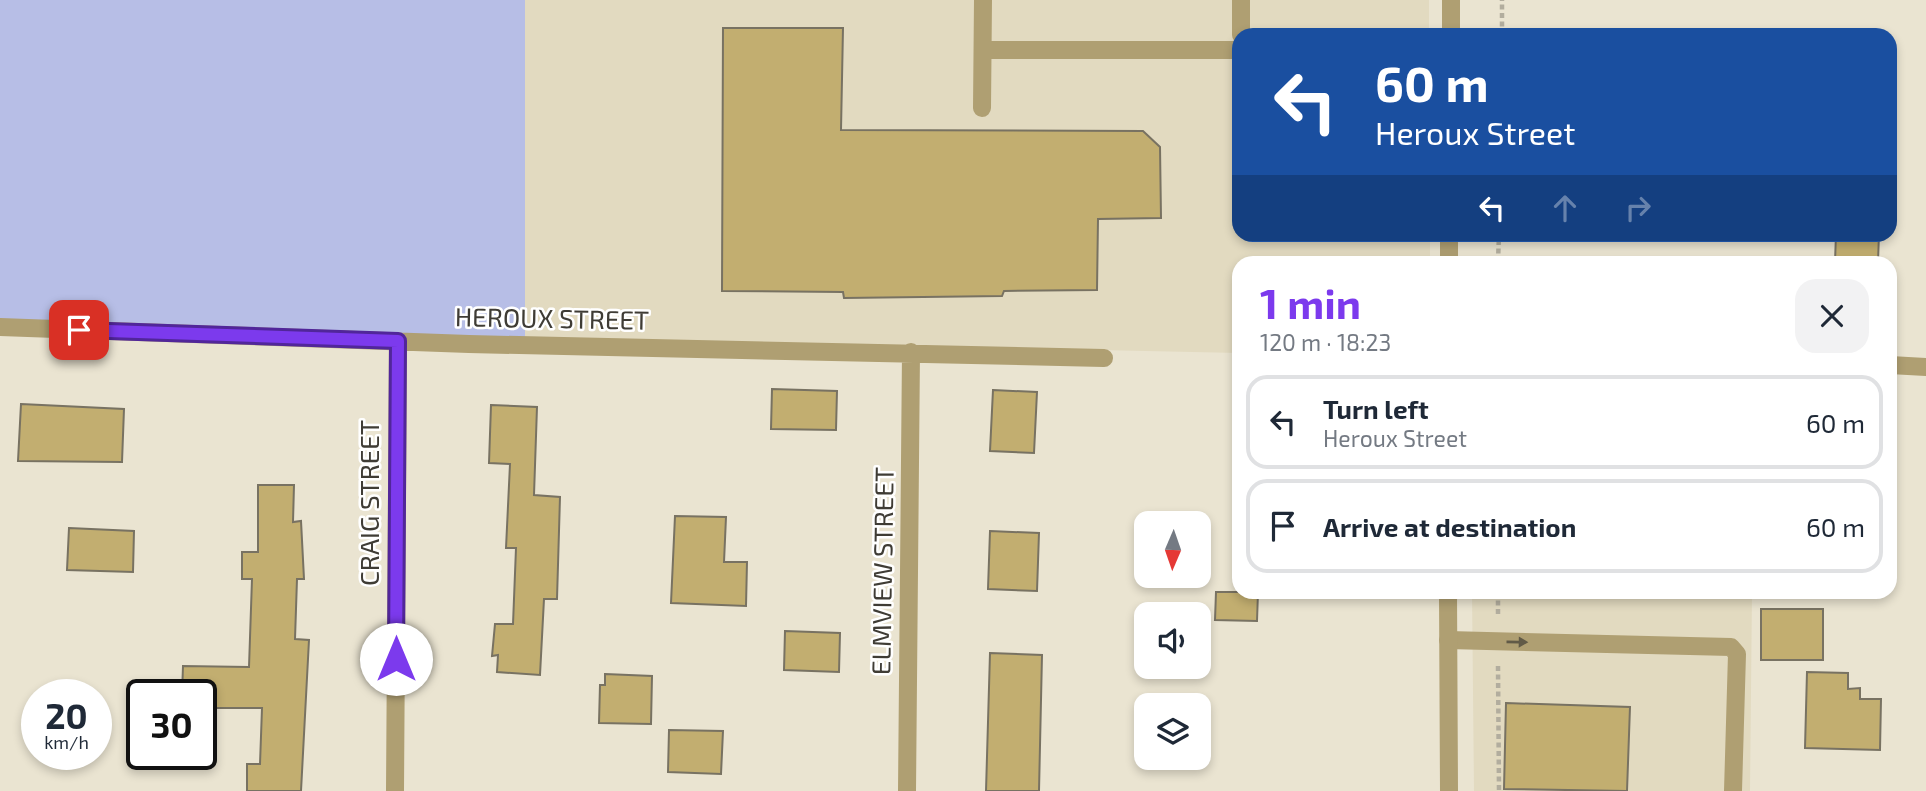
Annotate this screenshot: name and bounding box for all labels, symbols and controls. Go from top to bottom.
text: 60 m [1375,53,1489,112]
icon: left [1260,56,1351,147]
text: Heroux Street [1375,113,1575,151]
icon: left [1473,189,1511,227]
icon: ahead [1546,189,1584,227]
icon: right [1619,189,1657,227]
text: 1 min [1260,277,1361,327]
button: close [1795,279,1869,353]
pin [49,300,109,360]
street label: HEROUX STREET [455,300,649,335]
icon: arrive [60,311,98,349]
text: 120 m · 18:23 [1260,328,1391,356]
text: Turn left [1323,393,1429,424]
icon: left [1264,403,1302,441]
text: 60 m [1806,407,1865,438]
street label: CRAIG STREET [353,420,384,586]
text: Heroux Street [1323,424,1467,452]
street label: ELMVIEW STREET [864,467,899,675]
icon: arrive [1264,507,1302,545]
north arrow [1134,511,1211,588]
map controls [1134,511,1211,770]
text: Arrive at destination [1323,511,1576,542]
text: 60 m [1806,511,1865,542]
button: sound [1134,602,1211,679]
position arrow [359,622,433,696]
one-way arrow [1506,636,1528,648]
speed limit sign: 30 [126,679,217,770]
button: layers [1134,693,1211,770]
text: 20 [45,694,88,736]
text: km/h [44,731,89,753]

